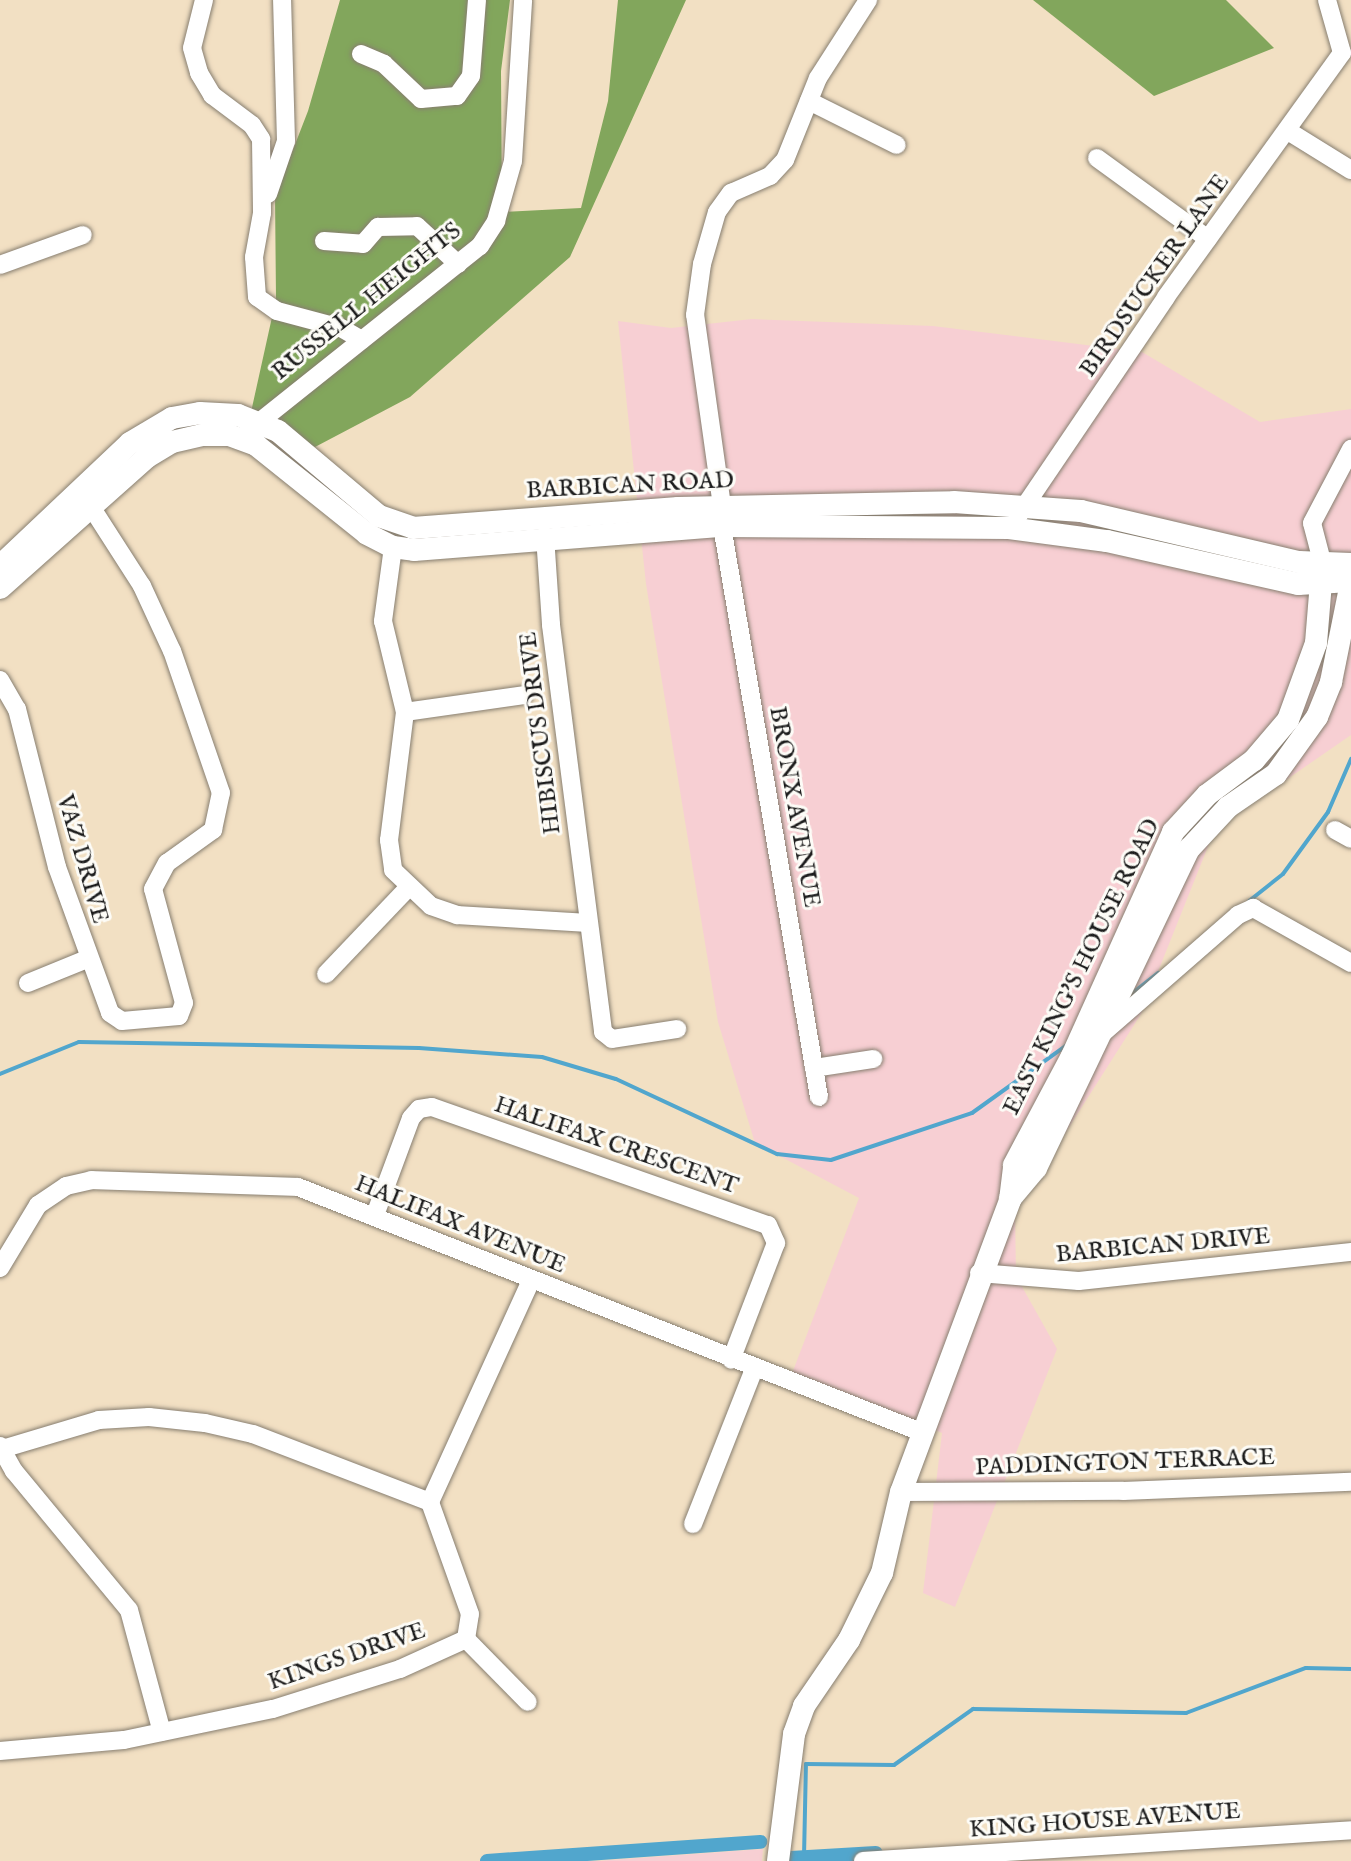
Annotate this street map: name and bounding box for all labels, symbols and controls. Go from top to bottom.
street label: BIRDSUCKER LANE [1074,169,1236,383]
street label: RUSSELL HEIGHTS [267,217,467,387]
street label: BARBICAN ROAD [525,466,735,506]
street label: HIBISCUS DRIVE [514,630,568,836]
street label: BRONX AVENUE [762,704,826,910]
street label: VAZ DRIVE [50,791,114,927]
street label: EAST KING'S HOUSE ROAD [998,814,1166,1120]
street label: HALIFAX CRESCENT [490,1091,742,1201]
street label: HALIFAX AVENUE [350,1170,570,1280]
street label: BARBICAN DRIVE [1055,1222,1271,1270]
street label: PADDINGTON TERRACE [975,1443,1275,1483]
street label: KINGS DRIVE [265,1617,429,1697]
street label: KING HOUSE AVENUE [968,1797,1242,1845]

